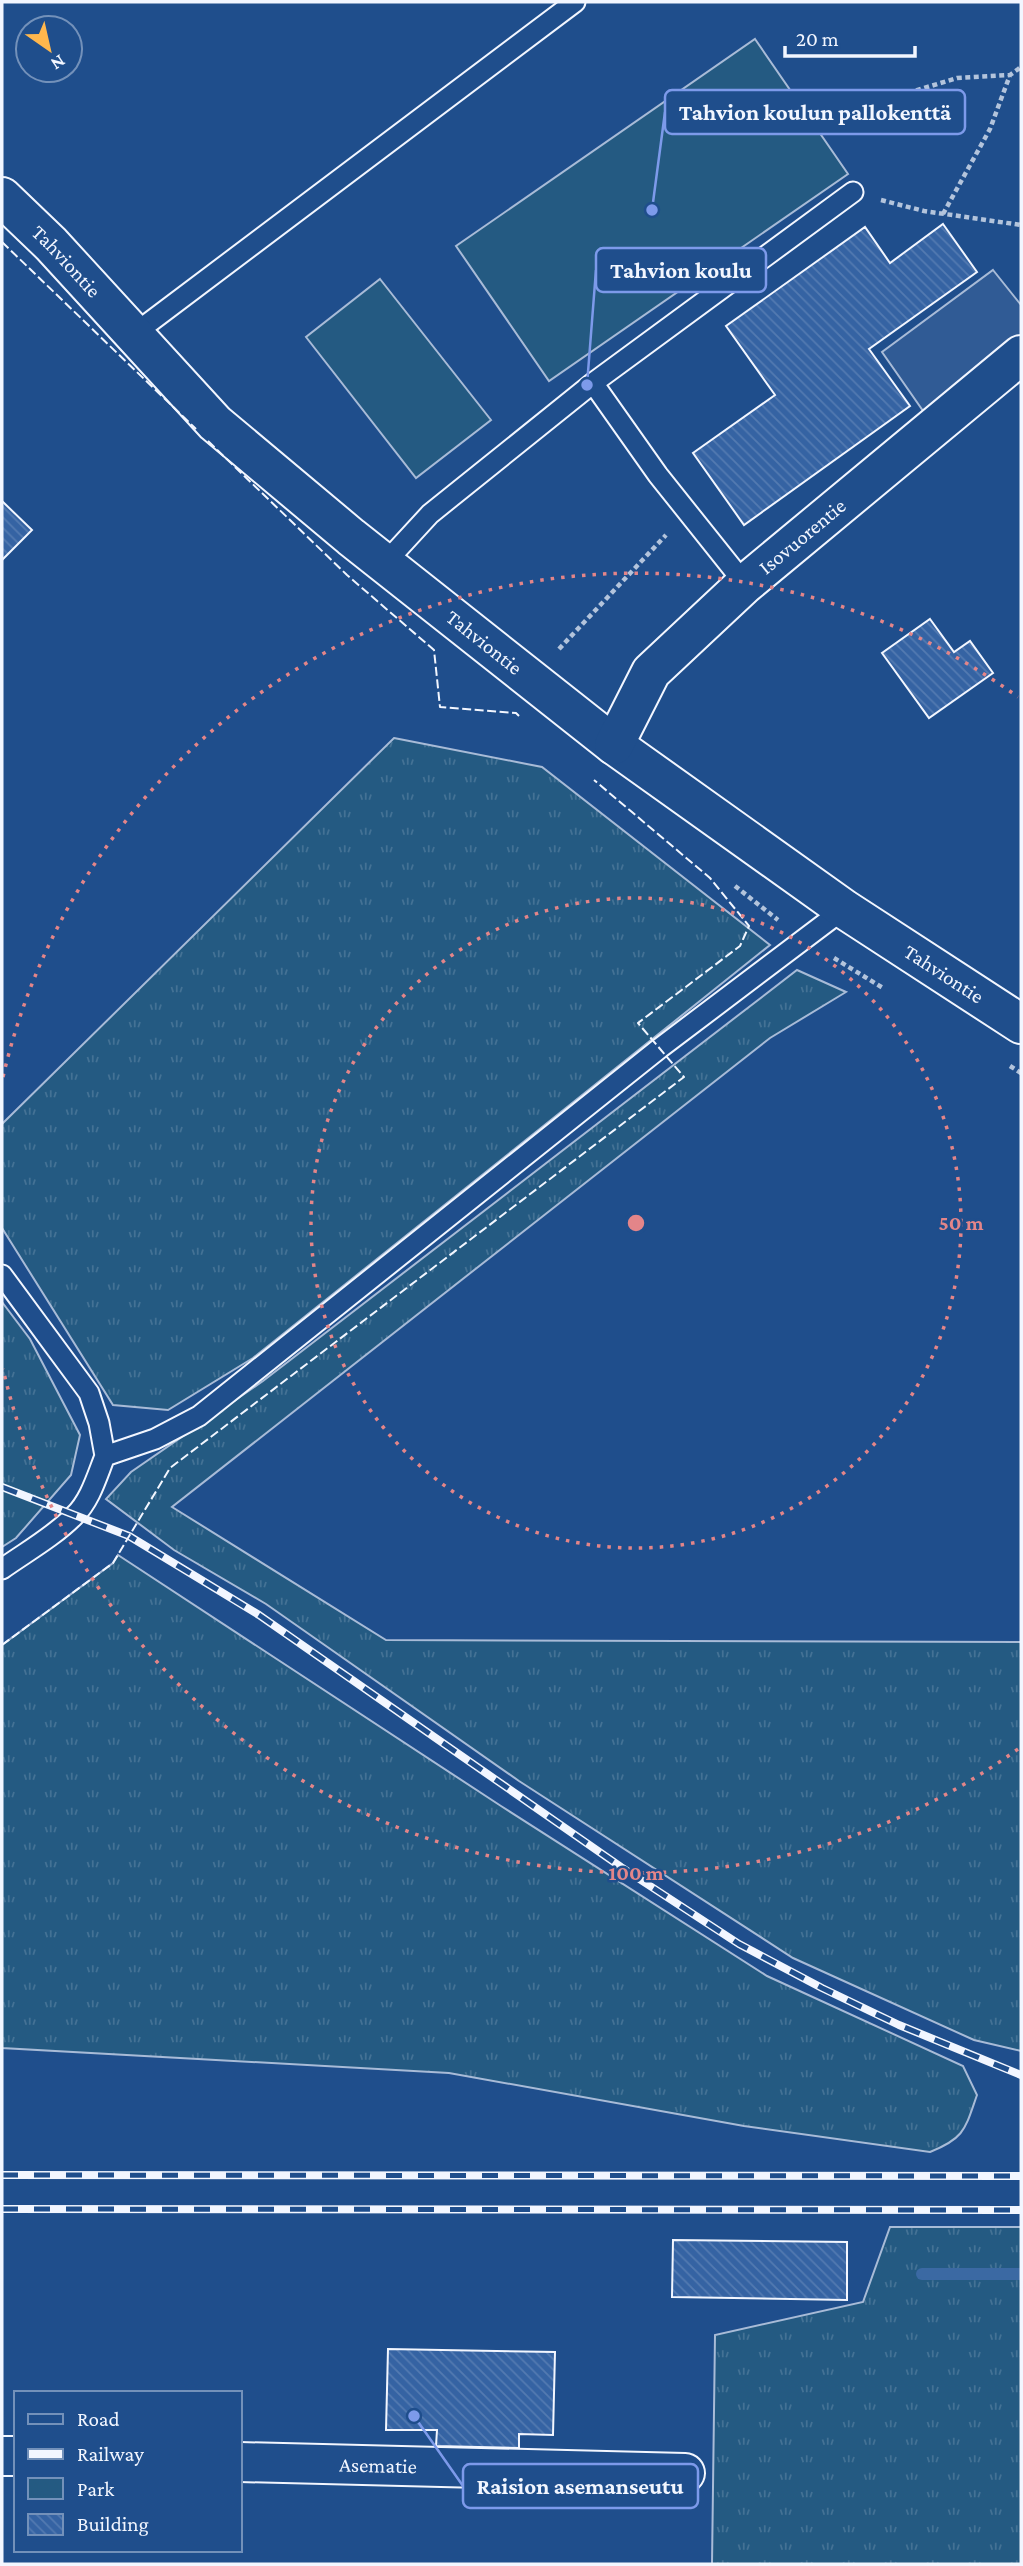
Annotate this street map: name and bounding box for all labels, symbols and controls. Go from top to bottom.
north arrow [14,14,84,84]
scale bar [785,14,914,58]
text: 20 m [796,27,839,51]
text: N [47,50,69,75]
callout: Tahvion koulun pallokenttä [665,90,965,134]
text: Tahvion koulun pallokenttä [679,99,952,125]
street label: Tahviontie [27,220,106,302]
callout: Tahvion koulu [596,248,766,292]
text: Tahvion koulu [610,257,752,283]
street label: Isovuorentie [754,494,851,579]
street label: Tahviontie [441,605,527,680]
street label: Tahviontie [899,939,988,1009]
centre of rings [624,1211,648,1235]
text: 50 m [939,1211,984,1235]
text: 100 m [608,1861,664,1885]
legend [14,2391,242,2552]
text: Road [77,2407,120,2431]
text: Railway [77,2442,144,2466]
street label: Asematie [339,2452,417,2478]
callout: Raision asemanseutu [463,2464,698,2508]
text: Raision asemanseutu [477,2473,683,2499]
text: Park [77,2477,114,2501]
text: Building [77,2512,149,2536]

